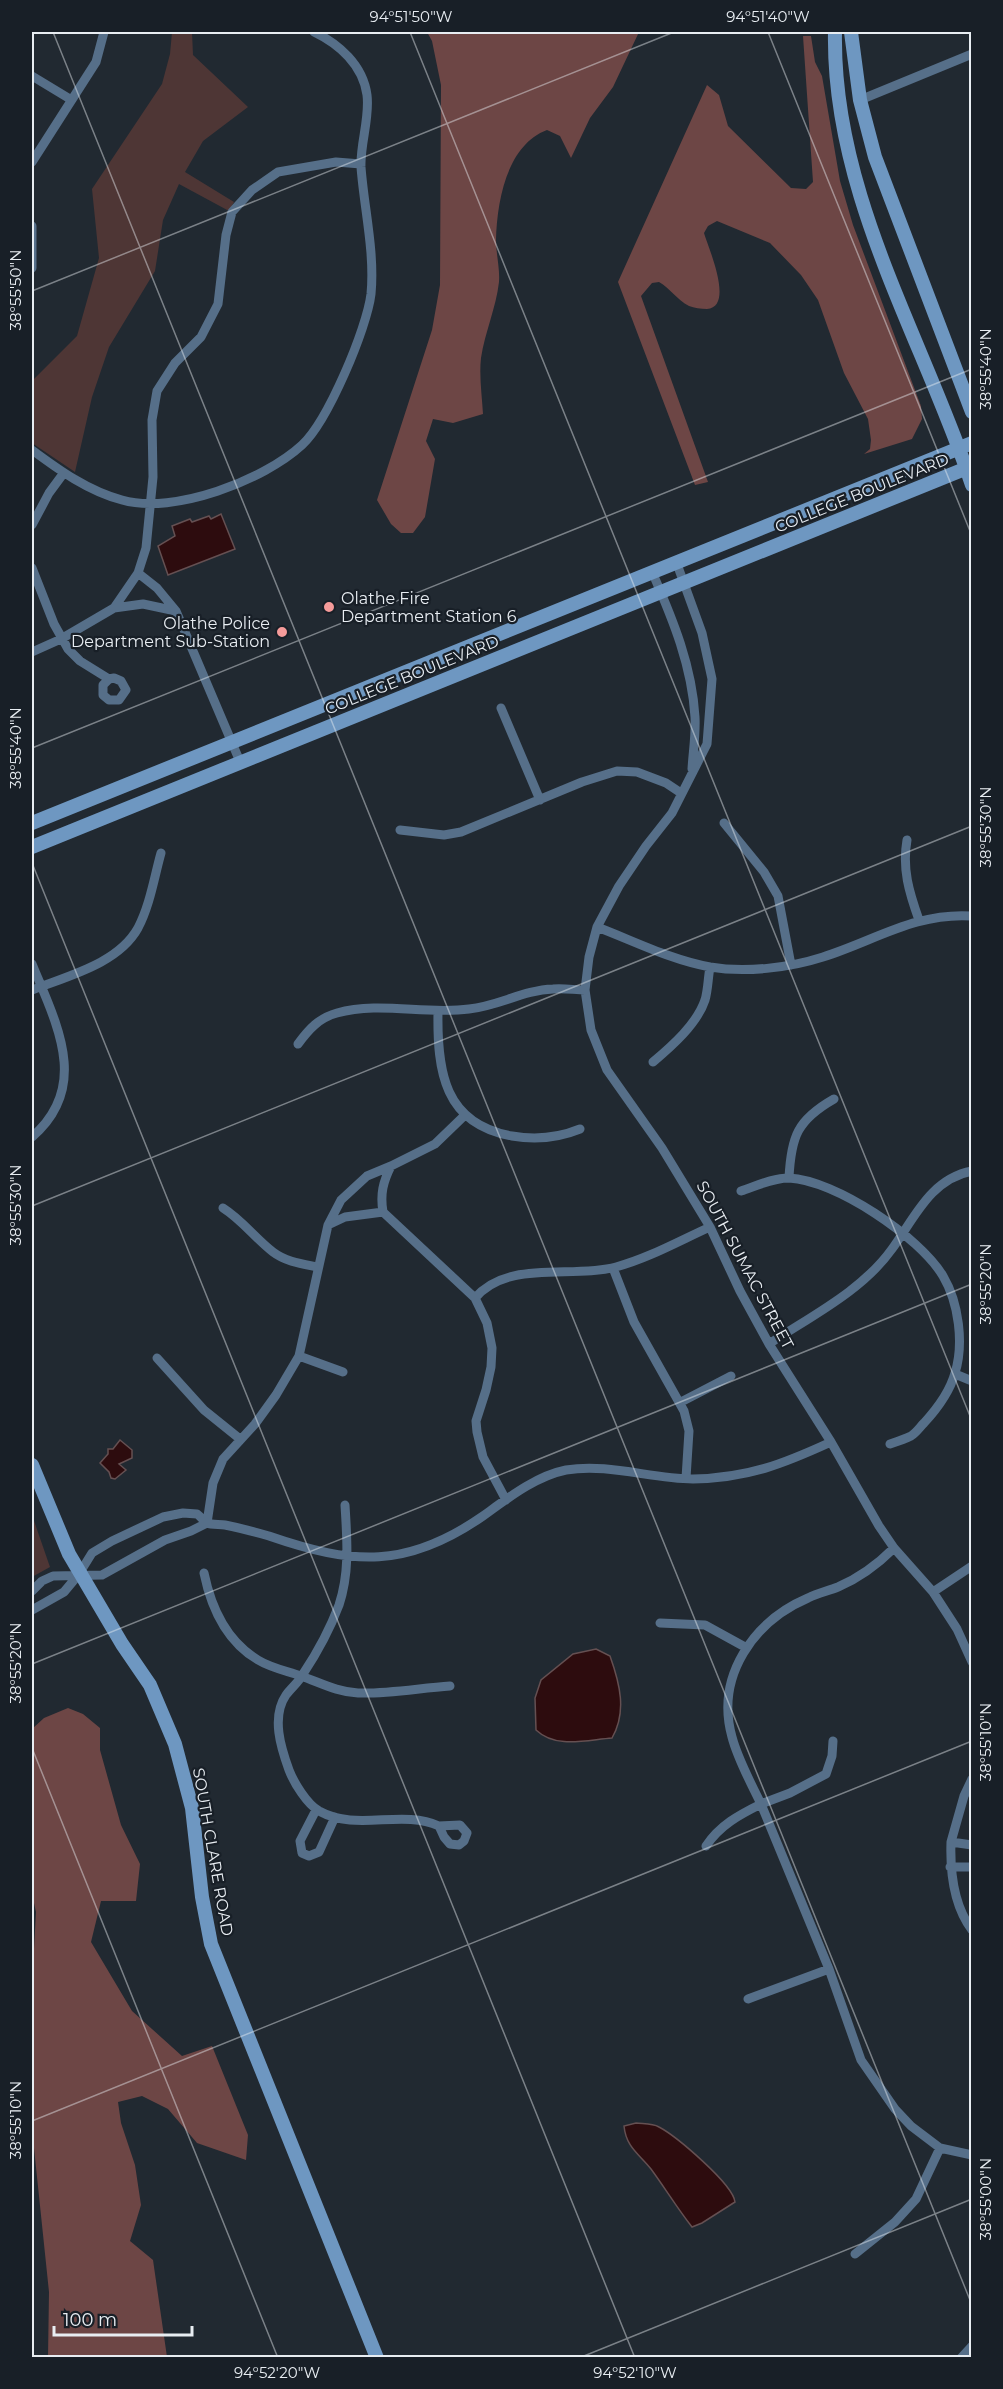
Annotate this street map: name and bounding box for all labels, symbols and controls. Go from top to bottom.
text: 94°51'50"W [370,7,453,26]
text: 94°51'40"W [726,7,810,26]
text: 38°55'50"N [6,250,25,330]
text: 38°55'40"N [976,328,995,410]
street label: COLLEGE BOULEVARD [772,449,952,537]
place label: Olathe Fire Department Station 6 [341,589,517,626]
marker: Olathe Fire Department Station 6 [322,600,336,614]
place label: Olathe Police Department Sub-Station [71,614,270,651]
marker: Olathe Police Department Sub-Station [275,625,289,639]
street label: COLLEGE BOULEVARD [322,631,502,719]
text: 38°55'40"N [6,707,25,789]
text: 38°55'30"N [976,787,995,867]
text: 38°55'30"N [6,1165,25,1245]
street label: SOUTH SUMAC STREET [693,1178,798,1353]
text: 38°55'20"N [976,1243,995,1325]
text: 38°55'20"N [6,1622,25,1704]
text: 38°55'10"N [976,1703,995,1781]
street label: SOUTH CLARE ROAD [189,1766,237,1938]
text: 38°55'10"N [6,2081,25,2159]
text: 38°55'00"N [976,2158,995,2240]
scale bar [54,2299,192,2337]
text: 100 m [63,2309,117,2331]
text: 94°52'20"W [234,2363,320,2382]
text: 94°52'10"W [593,2363,677,2382]

